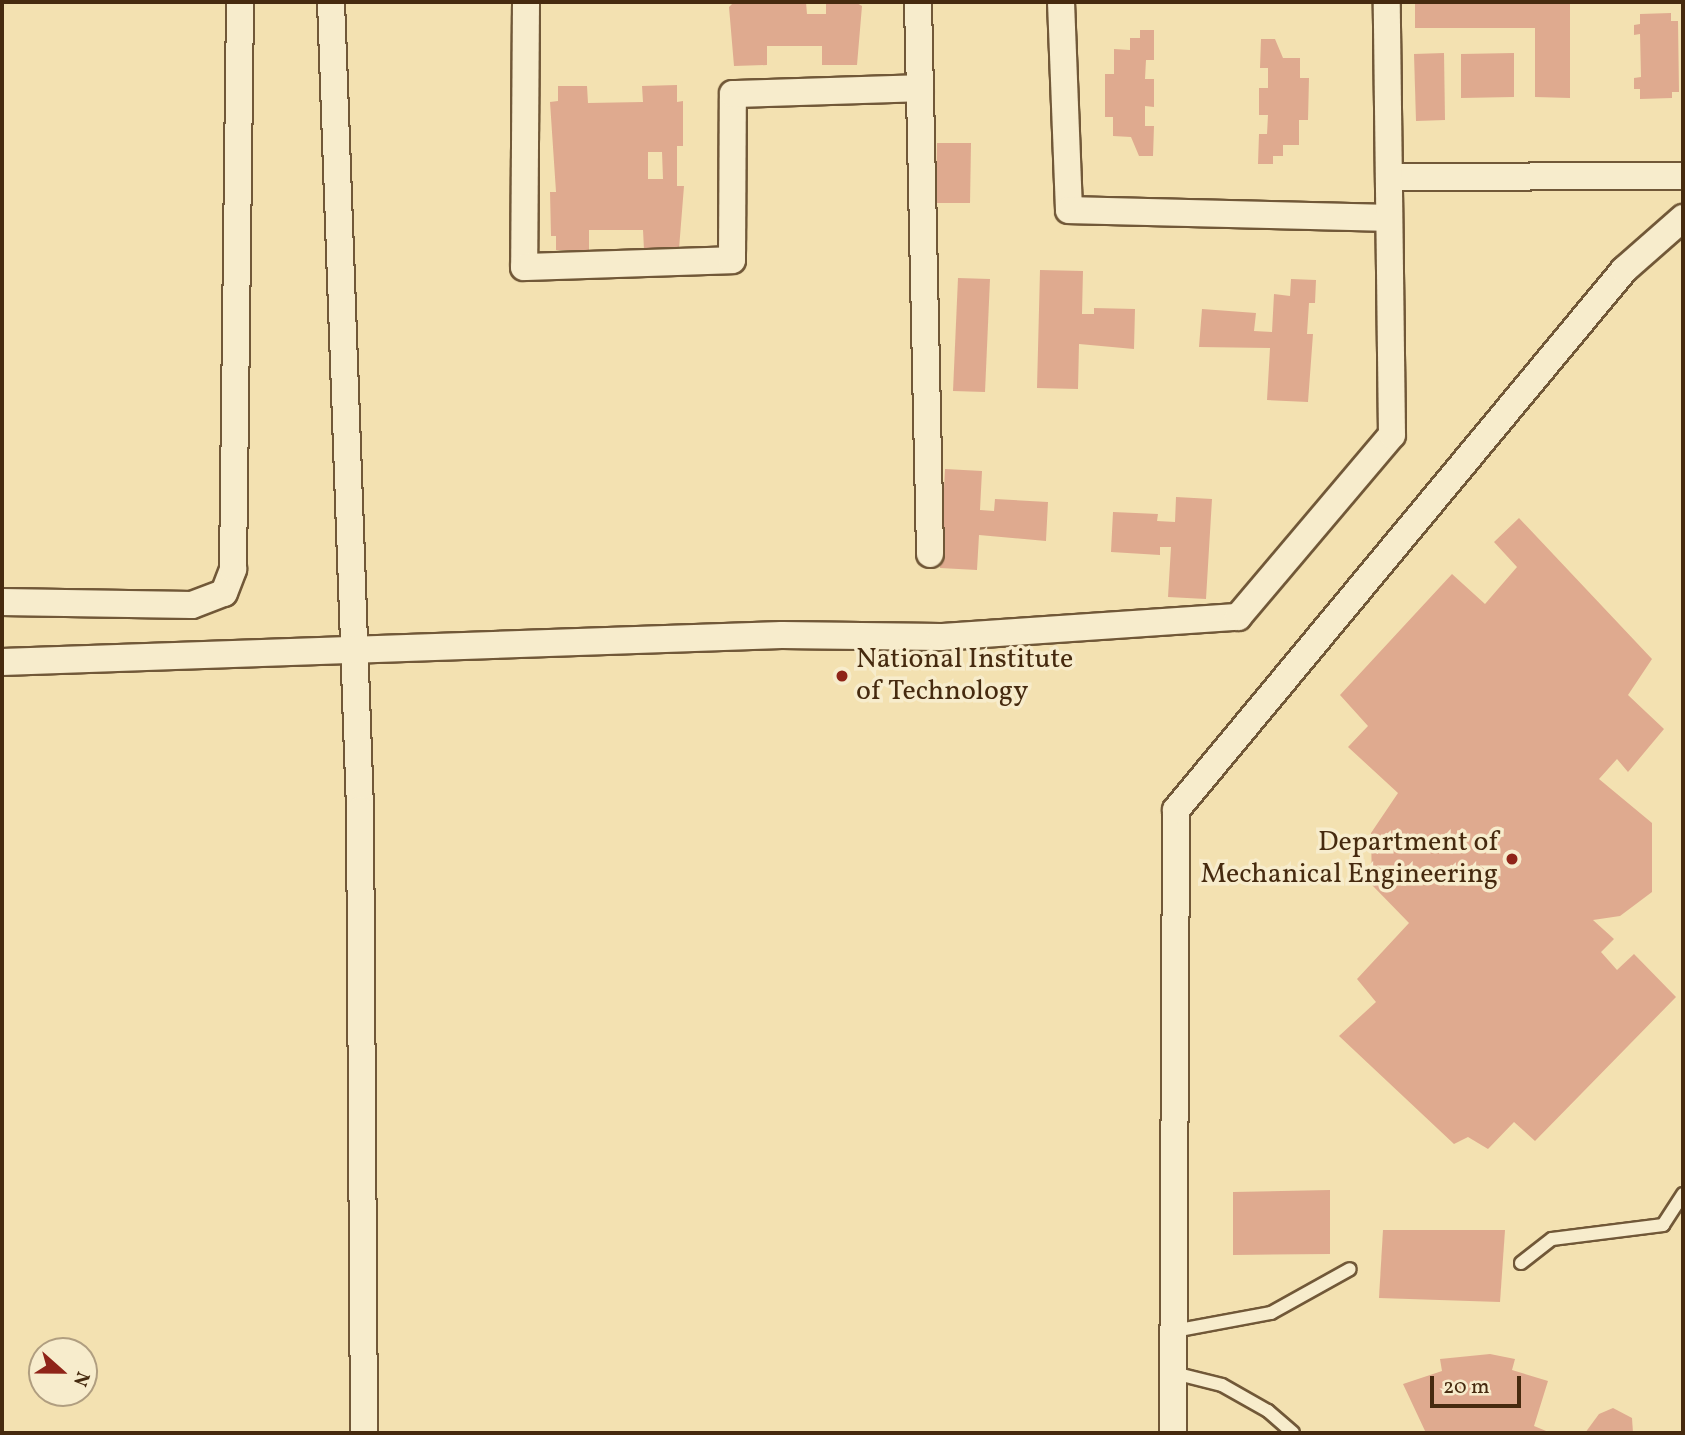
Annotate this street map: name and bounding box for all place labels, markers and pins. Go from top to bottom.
place label: National Institute of Technology [856,643,1073,709]
marker: National Institute of Technology [834,668,850,684]
place label: Department of Mechanical Engineering [1200,826,1498,892]
marker: Department of Mechanical Engineering [1504,851,1520,867]

